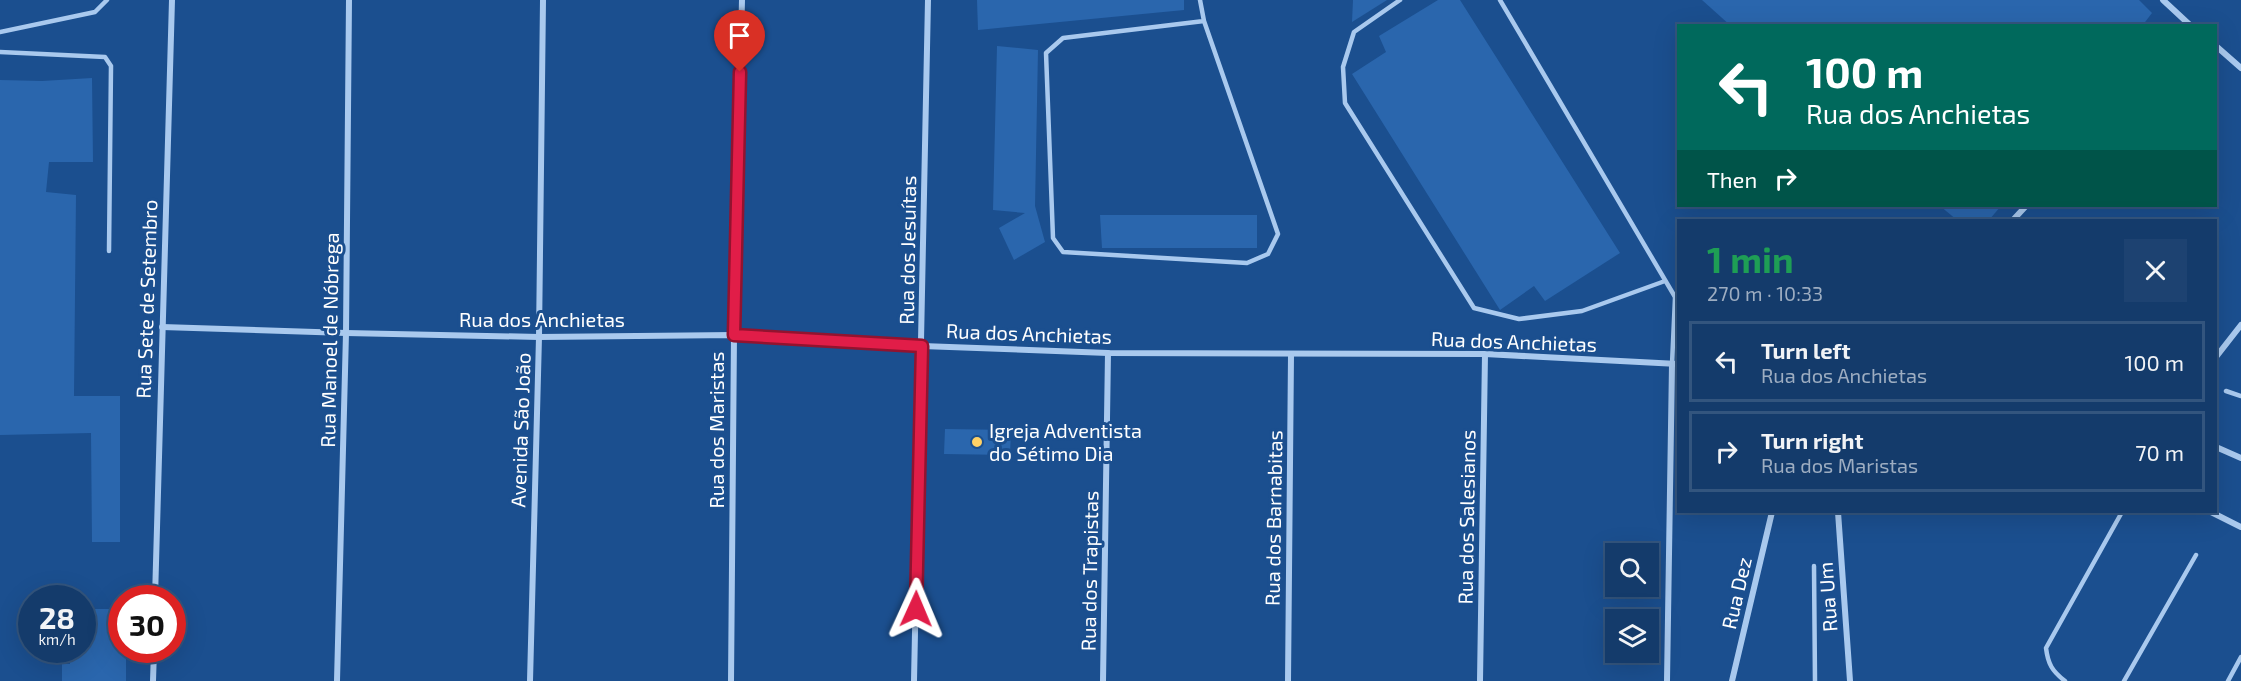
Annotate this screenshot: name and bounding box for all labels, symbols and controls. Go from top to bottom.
pin [714,10,765,72]
icon: arrive [723,19,756,52]
text: 100 m [1806,46,1923,96]
icon: left [1707,48,1785,126]
text: Rua dos Anchietas [1806,97,2030,129]
icon: right [1769,162,1802,195]
text: Then [1707,166,1757,192]
street label: Rua dos Jesuítas [894,175,920,325]
street label: Rua Sete de Setembro [131,199,161,399]
street label: Rua Manoel de Nóbrega [315,232,343,448]
text: 1 min [1707,237,1794,280]
button: close [2124,239,2187,302]
text: 270 m · 10:33 [1707,281,1823,305]
street label: Rua dos Anchietas [459,307,625,331]
street label: Rua dos Anchietas [946,318,1112,348]
street label: Rua dos Anchietas [1431,326,1597,356]
text: Turn left [1761,337,1850,363]
icon: left [1710,345,1743,378]
text: 100 m [2125,349,2184,375]
street label: Rua dos Maristas [704,351,728,509]
street label: Avenida São João [505,352,535,508]
text: Rua dos Anchietas [1761,363,1927,387]
place label: Igreja Adventista do Sétimo Dia [989,418,1142,465]
text: Turn right [1761,427,1863,453]
street label: Rua dos Salesianos [1452,429,1480,605]
street label: Rua dos Barnabitas [1259,430,1287,606]
marker: Igreja Adventista do Sétimo Dia [970,435,984,449]
icon: right [1710,435,1743,468]
text: 70 m [2135,439,2184,465]
text: Rua dos Maristas [1761,453,1918,477]
street label: Rua dos Trapistas [1076,491,1102,651]
map controls [1605,543,1659,663]
button: search [1605,543,1659,597]
street label: Rua Dez [1716,555,1756,631]
street label: Rua Um [1813,561,1841,633]
position arrow [884,577,948,641]
speed limit sign: 30 [108,585,186,663]
text: 28 [39,599,75,635]
button: layers [1605,609,1659,663]
text: km/h [38,630,76,648]

